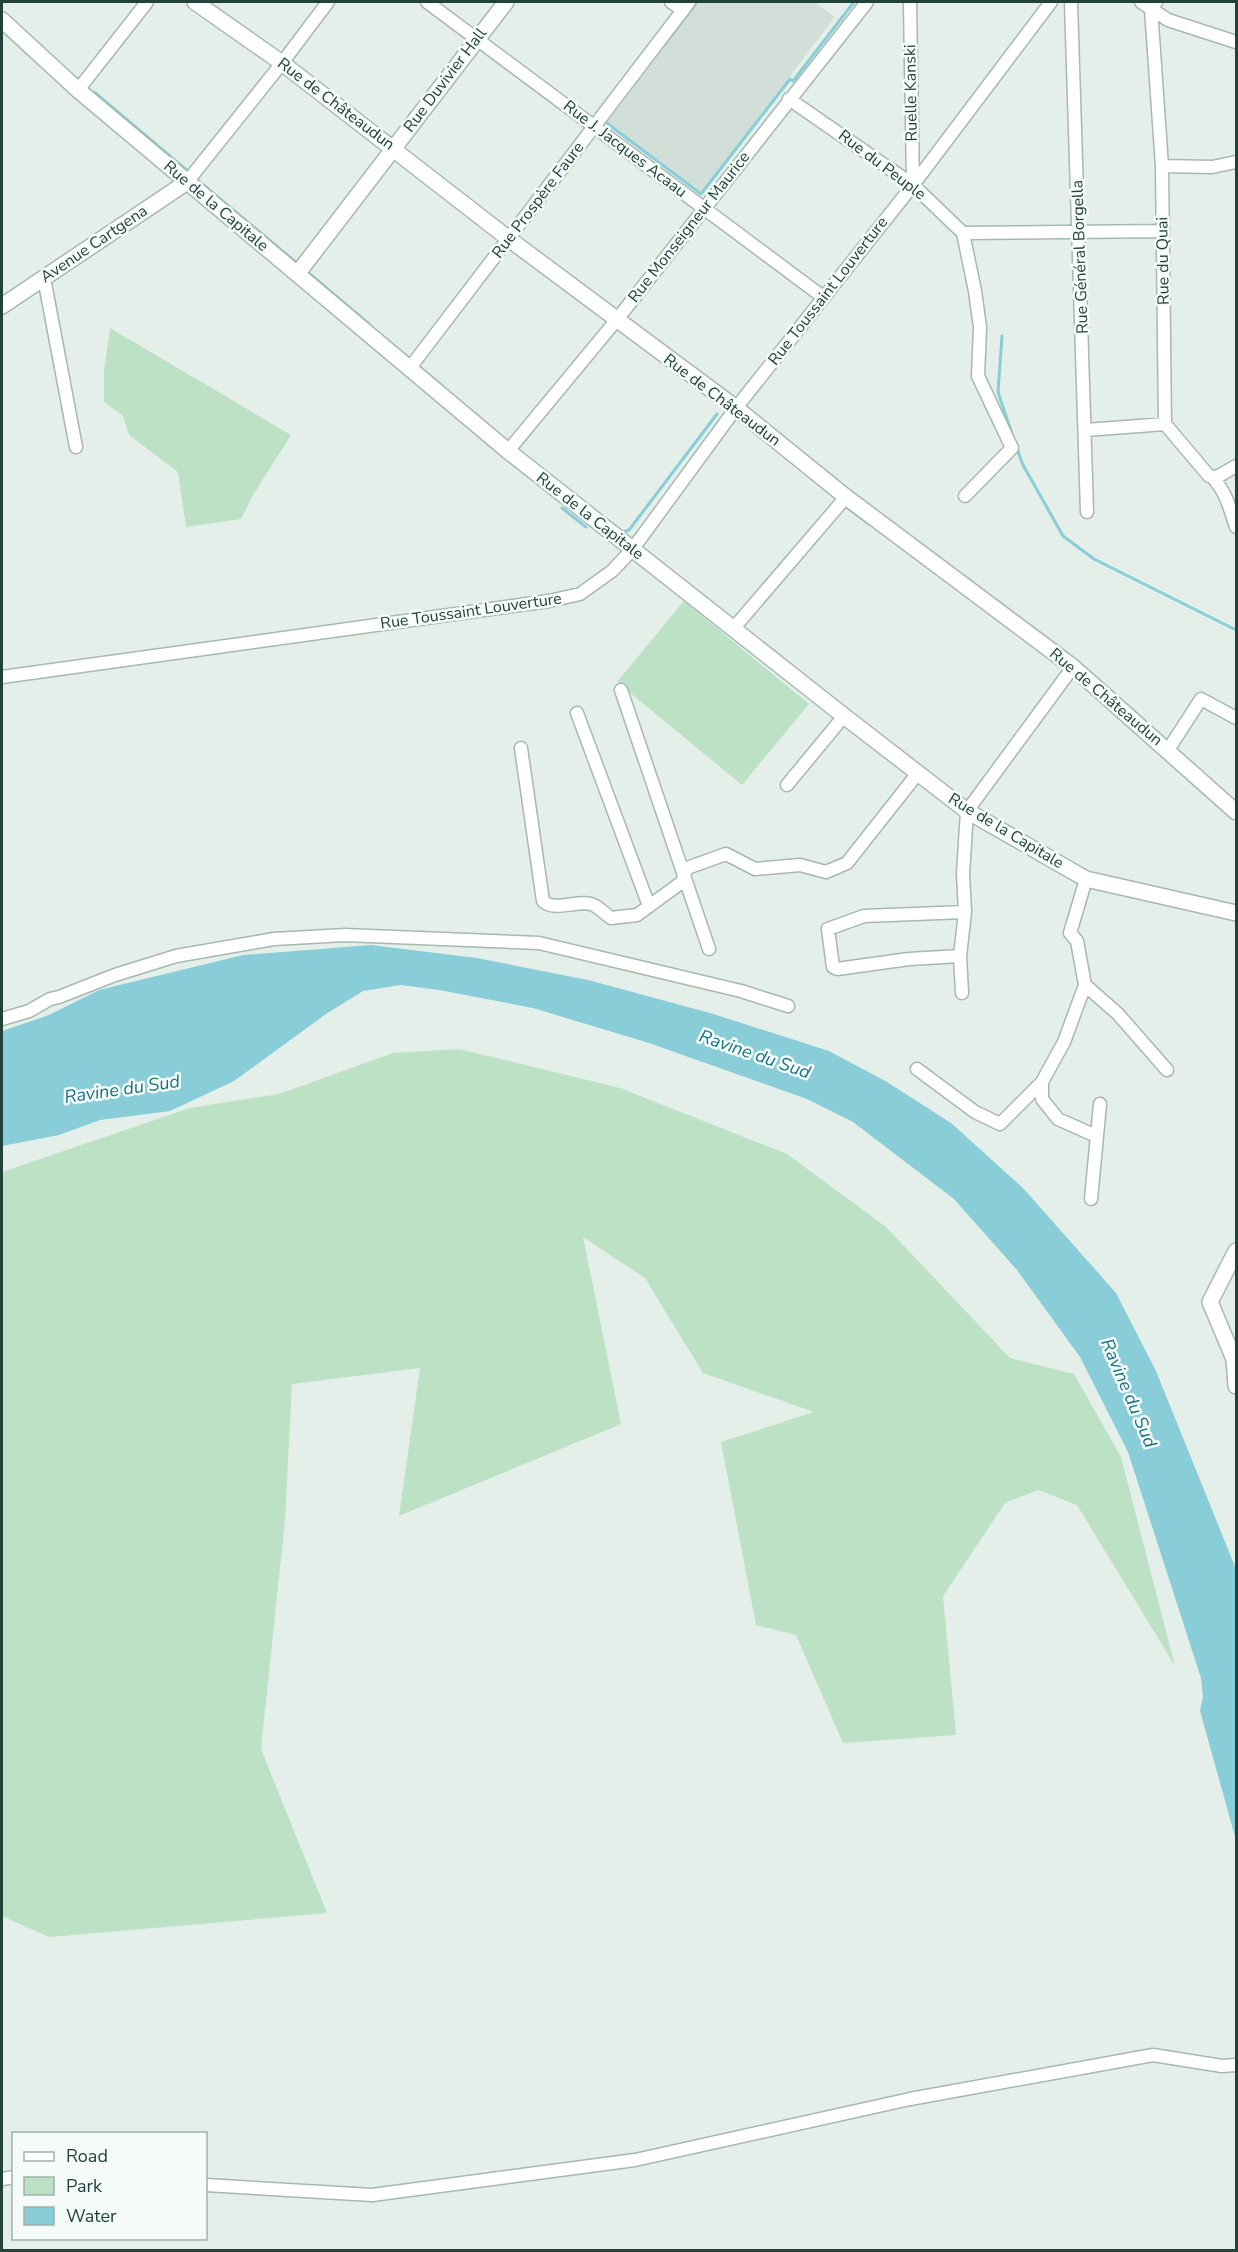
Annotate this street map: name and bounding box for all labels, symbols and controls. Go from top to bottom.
street label: Rue Duvivier Hall [398,23,492,137]
street label: Ruelle Kanski [899,44,923,142]
street label: Rue de Châteaudun [273,53,399,155]
street label: Rue J. Jacques Acaau [559,95,691,203]
street label: Rue du Peuple [834,125,930,205]
street label: Rue Prospère Faure [487,137,589,263]
street label: Rue Monseigneur Maurice [623,147,755,307]
street label: Rue de la Capitale [159,156,273,256]
street label: Rue Général Borgella [1066,180,1094,334]
street label: Avenue Cartgena [36,200,152,288]
street label: Rue Toussaint Louverture [763,212,893,370]
street label: Rue du Quai [1151,217,1175,305]
street label: Rue de Châteaudun [659,349,785,451]
street label: Rue de la Capitale [532,467,648,565]
street label: Rue Toussaint Louverture [379,587,563,635]
street label: Rue de Châteaudun [1045,643,1167,751]
street label: Rue de la Capitale [944,788,1068,874]
water label: Ravine du Sud [696,1024,814,1084]
water label: Ravine du Sud [63,1069,182,1109]
water label: Ravine du Sud [1095,1335,1163,1452]
legend [12,2132,207,2240]
text: Road [66,2144,108,2168]
text: Park [66,2174,103,2198]
text: Water [66,2204,117,2228]

